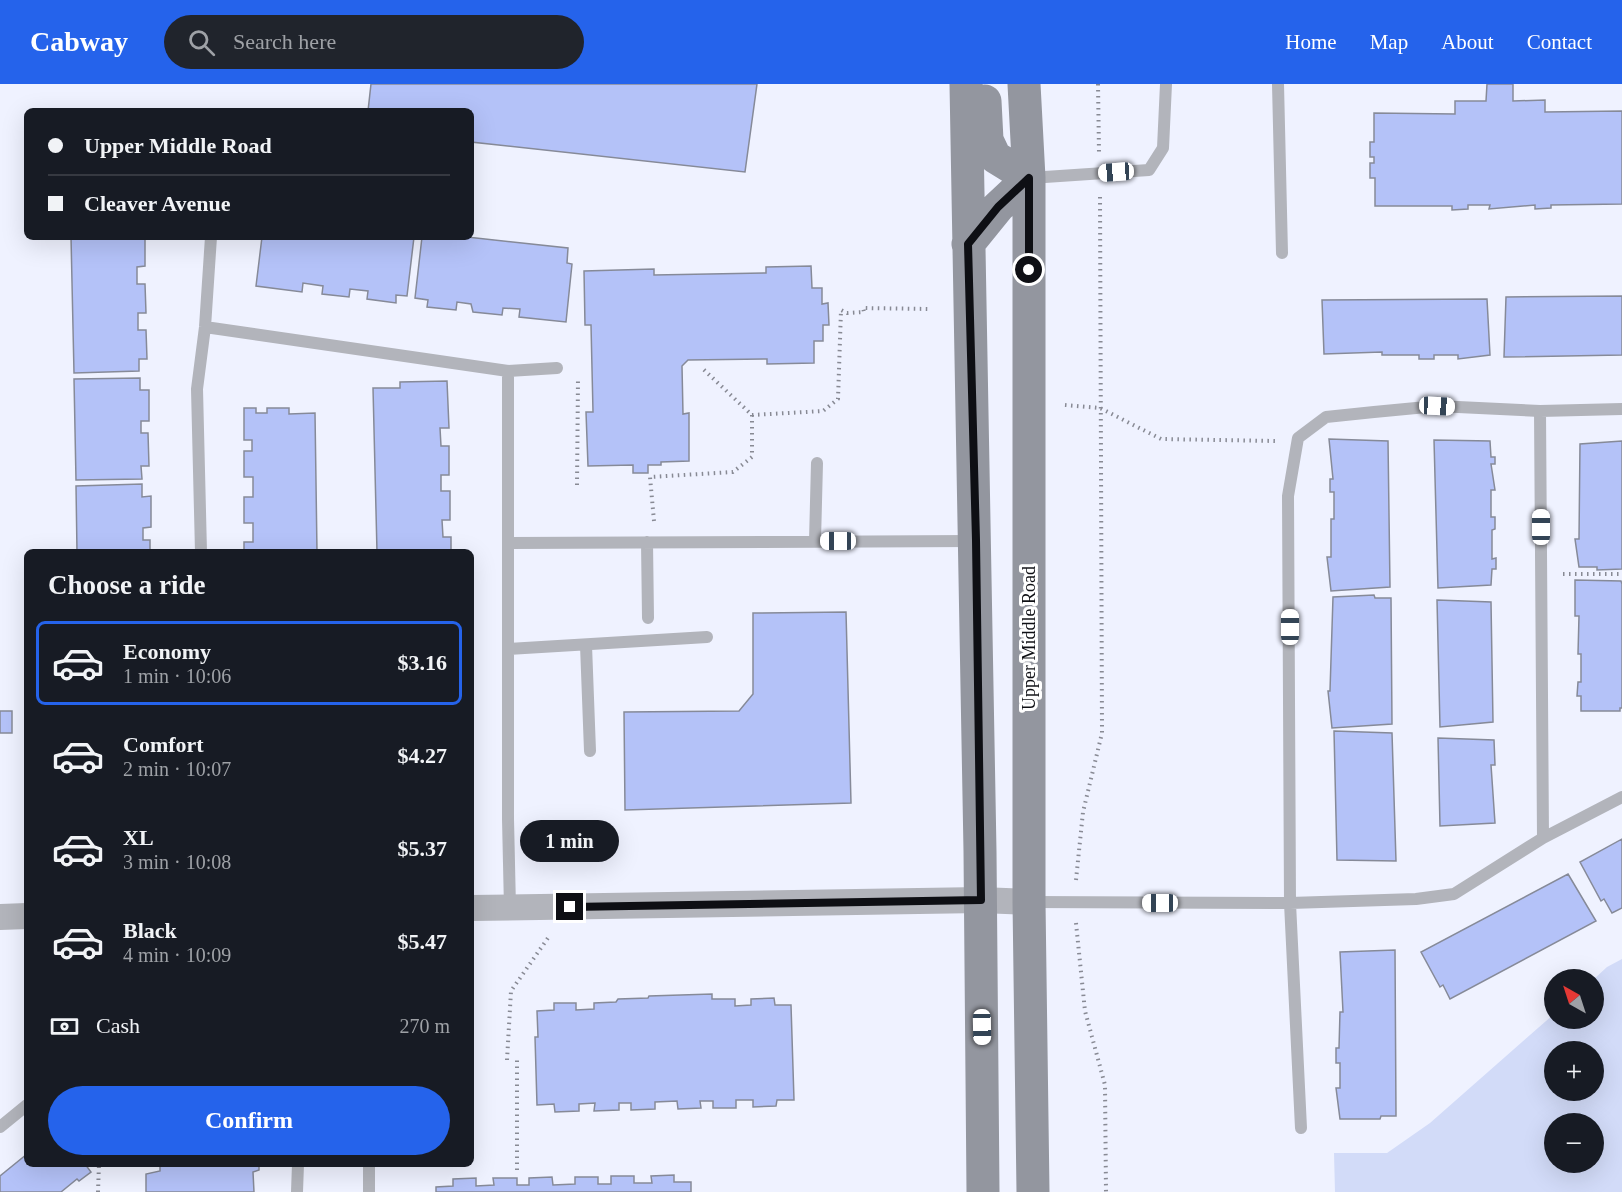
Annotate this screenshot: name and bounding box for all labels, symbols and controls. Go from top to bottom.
search box [164,15,584,69]
text: Cabway [30,26,128,57]
icon: search [185,26,218,59]
text: Search here [233,29,336,54]
text: Home [1285,30,1337,54]
text: Map [1370,30,1408,54]
text: About [1441,30,1494,54]
text: Contact [1527,30,1592,54]
text: Upper Middle Road [84,133,272,158]
car [1097,162,1135,182]
text: Cleaver Avenue [84,191,230,216]
route start [1015,256,1042,283]
car [1419,396,1455,416]
car [1532,509,1550,545]
car [820,532,856,550]
street label: Upper Middle Road [1019,566,1039,710]
text: Choose a ride [48,570,206,600]
car [1281,609,1299,645]
icon: car [51,636,105,690]
text: Economy [123,639,211,664]
text: $3.16 [398,650,447,675]
text: 1 min · 10:06 [123,665,231,687]
icon: car [51,729,105,783]
text: Comfort [123,732,204,757]
text: $4.27 [398,743,447,768]
text: 2 min · 10:07 [123,758,231,780]
callout: 1 min [520,820,620,862]
icon: car [51,822,105,876]
text: XL [123,825,154,850]
text: 1 min [545,830,594,852]
text: $5.37 [398,836,447,861]
text: 3 min · 10:08 [123,851,231,873]
route end [556,893,583,920]
car [1142,894,1178,912]
icon: car [51,915,105,969]
text: Black [123,918,177,943]
text: $5.47 [398,929,447,954]
text: 4 min · 10:09 [123,944,231,966]
north arrow [1544,969,1604,1029]
map controls [1544,969,1604,1173]
car [973,1009,991,1045]
icon: cash [48,1010,81,1043]
text: Cash [96,1013,140,1038]
text: 270 m [399,1015,450,1037]
button: + [1544,1041,1604,1101]
button: Confirm [48,1086,450,1155]
button: − [1544,1113,1604,1173]

